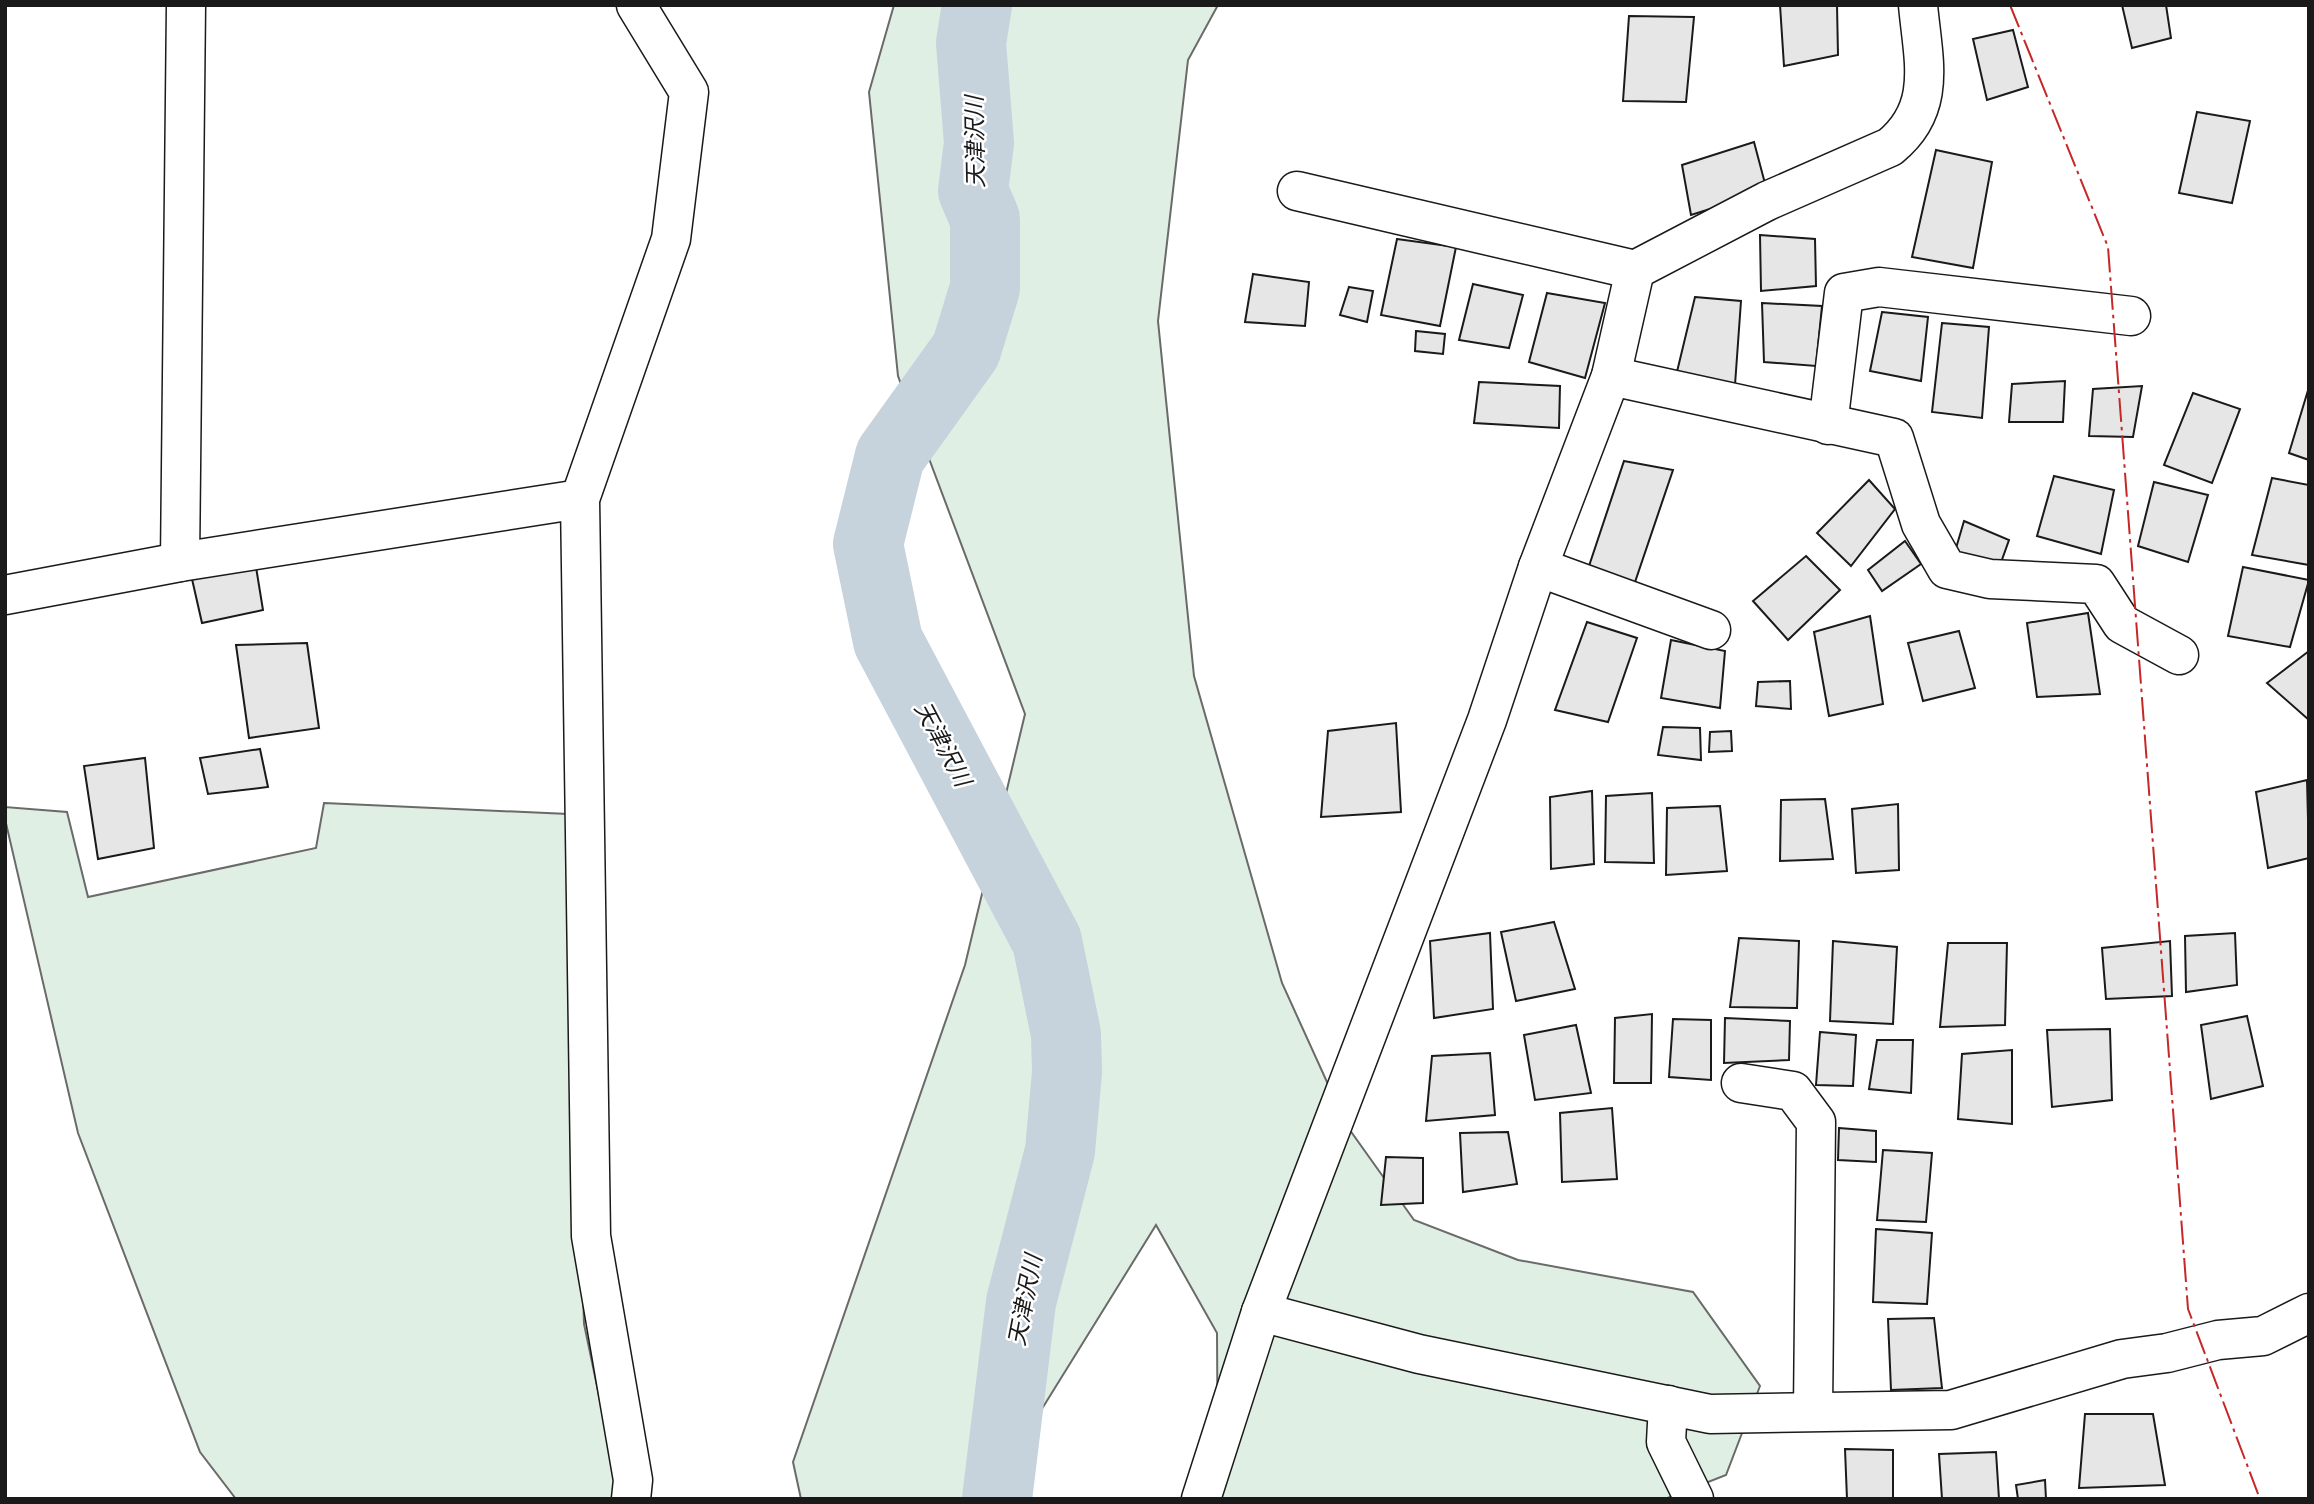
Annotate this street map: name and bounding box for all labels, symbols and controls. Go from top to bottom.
water label: 天津沢川 [960,93,990,188]
water label: 天津沢川 [909,697,978,794]
water label: 天津沢川 [1002,1249,1048,1348]

